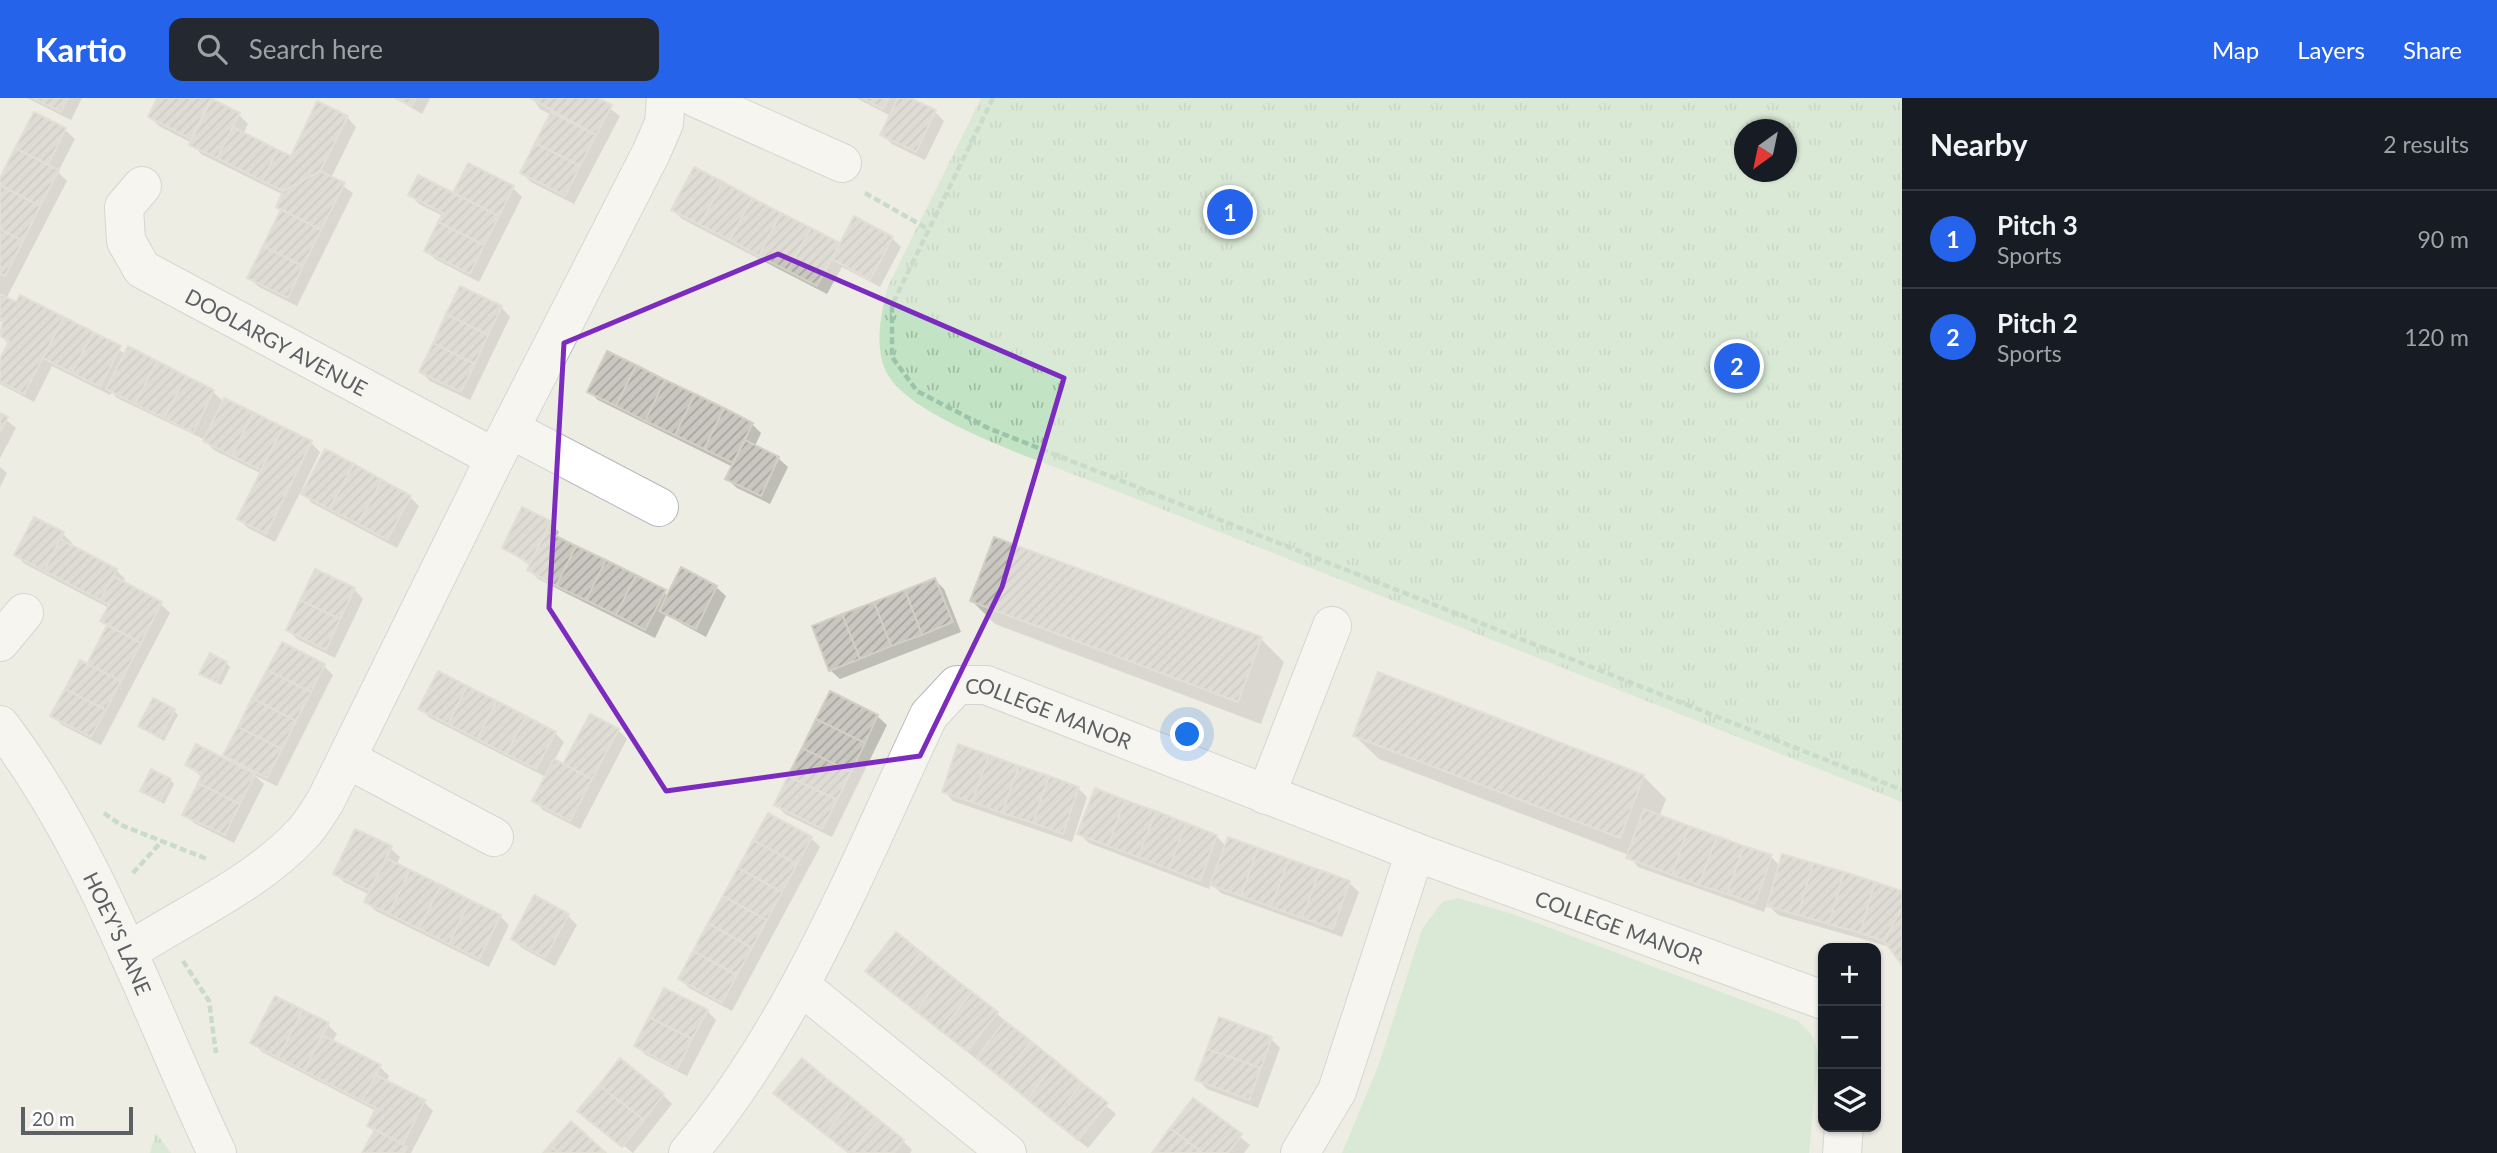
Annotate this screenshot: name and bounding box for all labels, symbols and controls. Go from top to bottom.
search box [169,18,659,81]
text: Kartio [35,29,127,69]
icon: search [193,30,231,68]
text: Search here [249,33,383,65]
text: Map [2212,35,2259,64]
text: Layers [2297,35,2365,64]
text: Share [2403,35,2462,64]
north arrow [1734,119,1797,182]
text: Nearby [1930,126,2028,162]
text: 2 results [2383,130,2469,158]
pin: 1 [1207,186,1253,238]
text: Pitch 3 [1997,209,2078,241]
text: 1 [1946,225,1960,253]
text: 90 m [2418,225,2469,253]
text: Sports [1997,241,2062,269]
street label: DOOLARGY AVENUE [182,282,372,400]
text: Pitch 2 [1997,307,2078,339]
text: 2 [1946,323,1960,351]
text: 120 m [2404,323,2469,351]
text: Sports [1997,339,2062,367]
pin: 2 [1714,340,1760,392]
street label: COLLEGE MANOR [965,671,1136,753]
your location [1170,717,1204,751]
street label: HOEY'S LANE [79,867,158,998]
street label: COLLEGE MANOR [1532,884,1707,968]
map controls [1818,943,1881,1132]
button: + [1818,943,1881,1006]
button: − [1818,1006,1881,1069]
button: layers [1818,1069,1881,1132]
scale bar [21,1104,133,1136]
text: 20 m [32,1107,75,1130]

